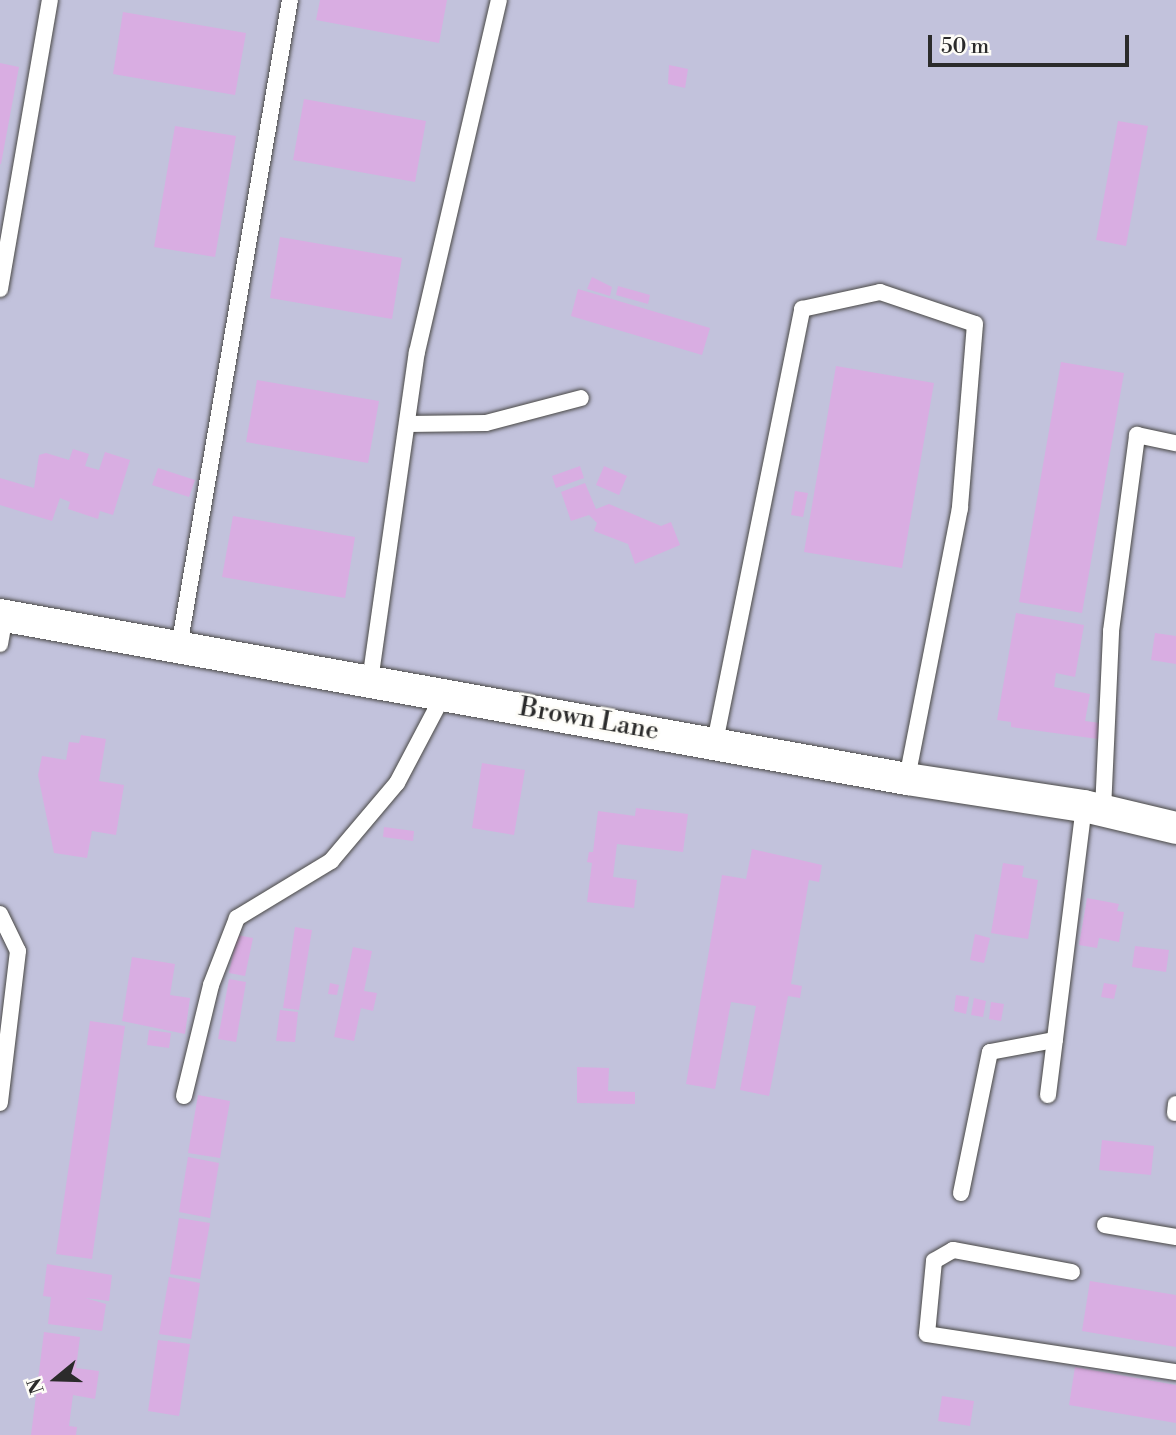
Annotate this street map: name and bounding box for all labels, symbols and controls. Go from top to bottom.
scale bar [931,21,1132,65]
text: 50 m [941,34,989,60]
street label: Brown Lane [517,692,661,748]
north arrow [21,1344,91,1414]
text: N [22,1375,50,1397]

